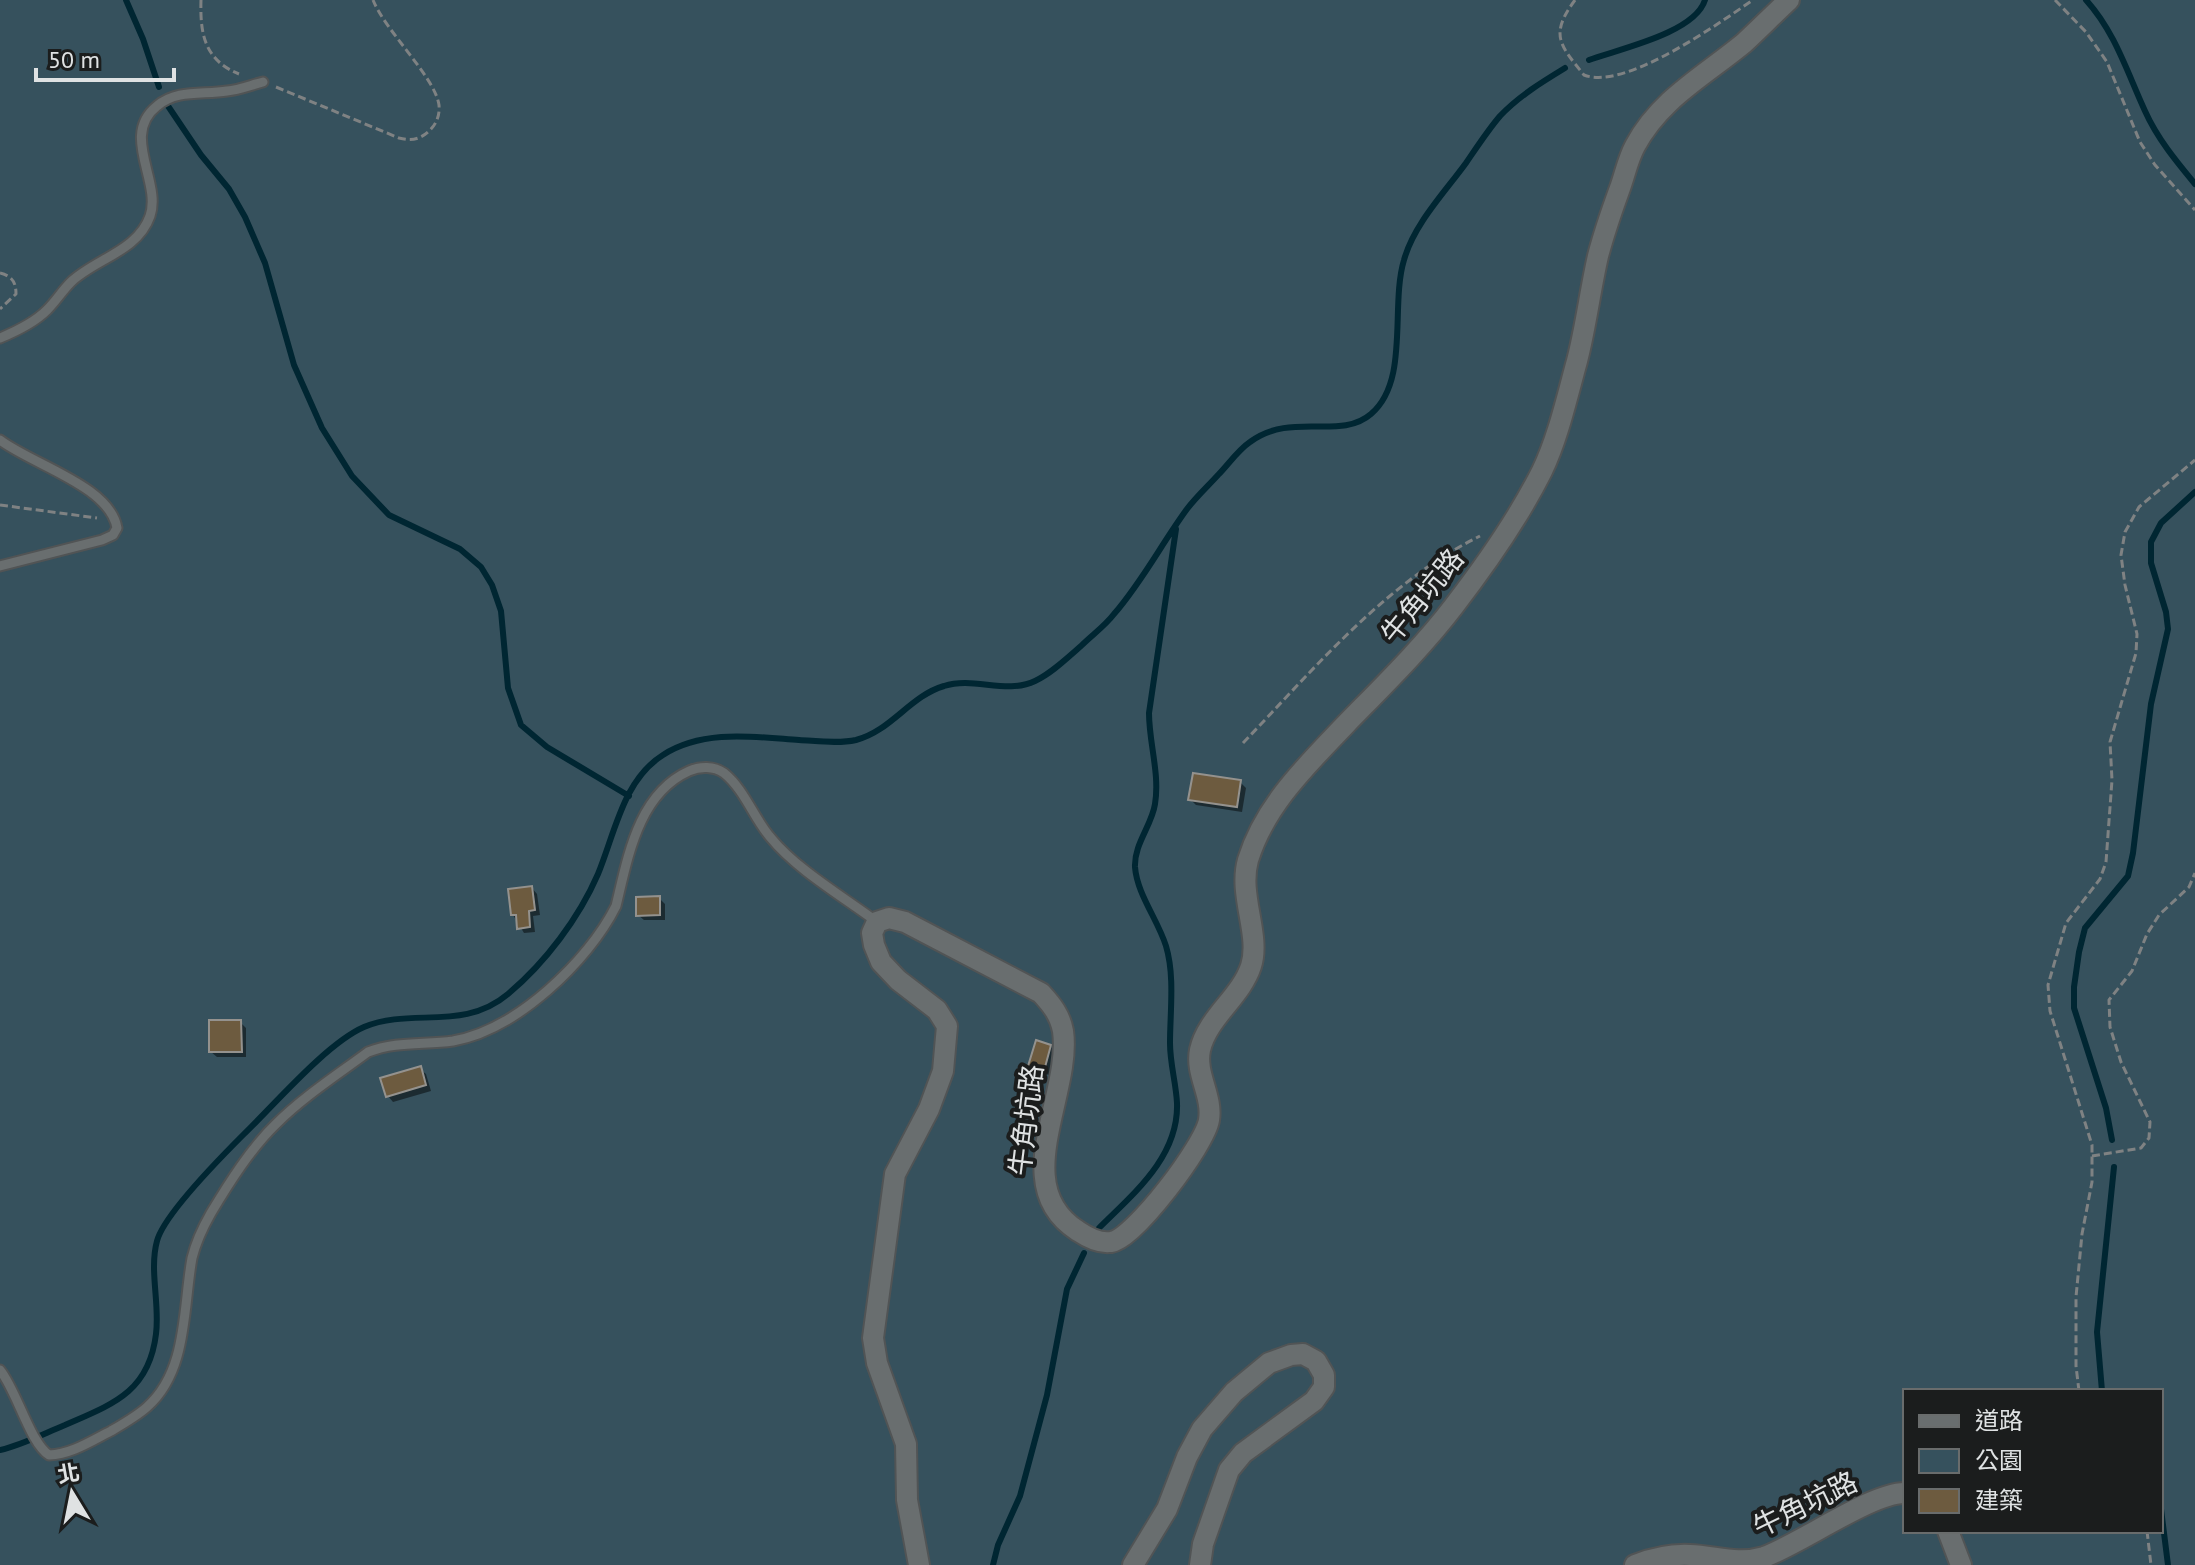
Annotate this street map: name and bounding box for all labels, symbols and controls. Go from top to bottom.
scale bar [36,32,174,82]
text: 50 m [48,44,100,75]
street label: 牛角坑路 [1372,541,1471,651]
street label: 牛角坑路 [1000,1062,1051,1178]
legend [1903,1389,2163,1533]
text: 道路 [1975,1405,2023,1436]
text: 公園 [1975,1445,2023,1476]
north arrow [32,1453,112,1533]
text: 北 [55,1458,82,1489]
street label: 牛角坑路 [1746,1462,1863,1545]
text: 建築 [1975,1485,2023,1516]

